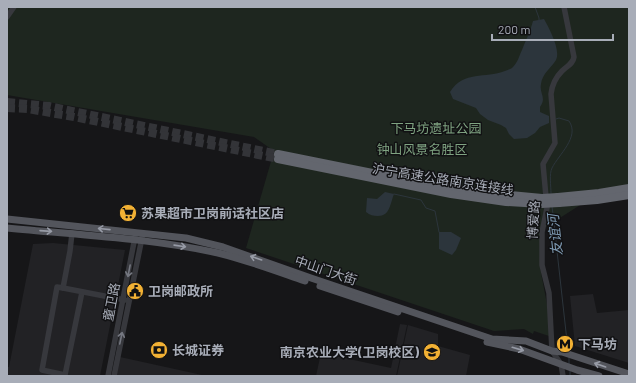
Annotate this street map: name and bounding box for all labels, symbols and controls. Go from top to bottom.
scale bar [492,16,613,42]
text: 200 m [498,22,530,36]
park label: 下马坊遗址公园 [390,120,482,136]
park label: 钟山风景名胜区 [376,141,468,157]
street label: 沪宁高速公路南京连接线 [371,160,515,198]
street label: 博爱路 [524,200,542,240]
supermarket icon: 苏果超市卫岗前话社区店 [118,203,138,223]
place label: 苏果超市卫岗前话社区店 [141,205,284,221]
water label: 友谊河 [544,210,565,257]
one-way arrow [98,225,111,233]
one-way arrow [39,227,52,235]
one-way arrow [173,243,186,250]
street label: 中山门大街 [293,252,359,288]
one-way arrow [250,254,263,261]
one-way arrow [124,264,132,277]
street label: 童卫路 [99,281,123,323]
public building icon: 卫岗邮政所 [125,281,145,301]
place label: 卫岗邮政所 [148,283,213,299]
one-way arrow [118,332,126,345]
metro station icon: 下马坊 [555,334,575,354]
place label: 下马坊 [578,336,617,352]
bank icon: 长城证券 [149,340,169,360]
place label: 长城证券 [172,342,225,358]
school or university icon: 南京农业大学(卫岗校区) [422,342,442,362]
place label: 南京农业大学(卫岗校区) [280,344,419,360]
one-way arrow [512,346,525,353]
one-way arrow [594,360,606,368]

